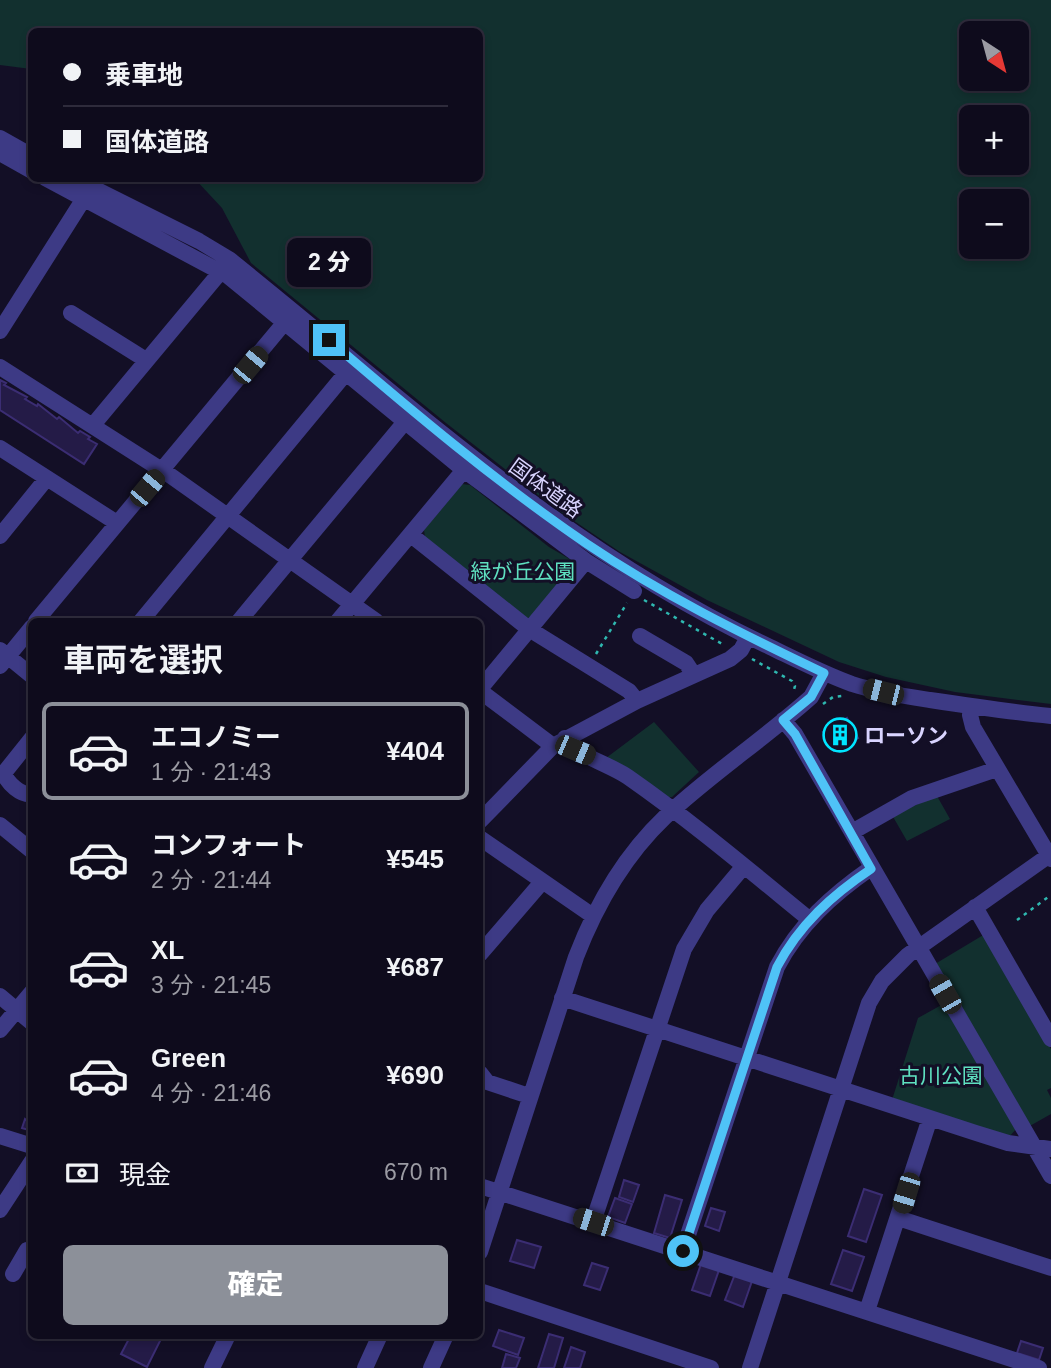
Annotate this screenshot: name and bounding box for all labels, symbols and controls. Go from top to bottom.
north arrow [959,21,1029,91]
map controls [959,21,1029,259]
text: 乗車地 [105,60,183,90]
button: + [959,105,1029,175]
text: 国体道路 [105,127,209,157]
button: − [959,189,1029,259]
callout: 2 分 [287,238,371,288]
text: 2 分 [308,249,350,275]
route end [313,324,345,356]
car [229,342,272,388]
street label: 国体道路 [505,454,587,522]
car [126,465,169,511]
park label: 緑が丘公園 [471,560,576,583]
text: 車両を選択 [63,642,223,678]
car [861,677,906,707]
building icon: ローソン [821,716,859,754]
icon: car [67,720,130,783]
text: エコノミー [151,722,281,752]
place label: ローソン [864,724,948,747]
car [552,732,599,768]
text: ¥404 [386,736,444,766]
text: 1 分 · 21:43 [151,759,271,785]
icon: car [67,828,130,891]
text: コンフォート [151,830,306,860]
text: ¥545 [386,844,444,874]
text: 2 分 · 21:44 [151,867,271,893]
text: XL [151,935,184,965]
icon: car [67,936,130,999]
text: ¥687 [386,952,444,982]
car [926,971,965,1017]
text: 3 分 · 21:45 [151,972,271,998]
text: Green [151,1043,226,1073]
icon: car [67,1044,130,1107]
text: ¥690 [386,1060,444,1090]
park label: 古川公園 [899,1064,983,1087]
text: 4 分 · 21:46 [151,1080,271,1106]
icon: cash [63,1154,101,1192]
text: 670 m [384,1159,448,1185]
text: 現金 [119,1160,171,1190]
car [890,1170,923,1216]
car [570,1206,617,1238]
route start [667,1235,699,1267]
button: 確定 [63,1245,448,1325]

